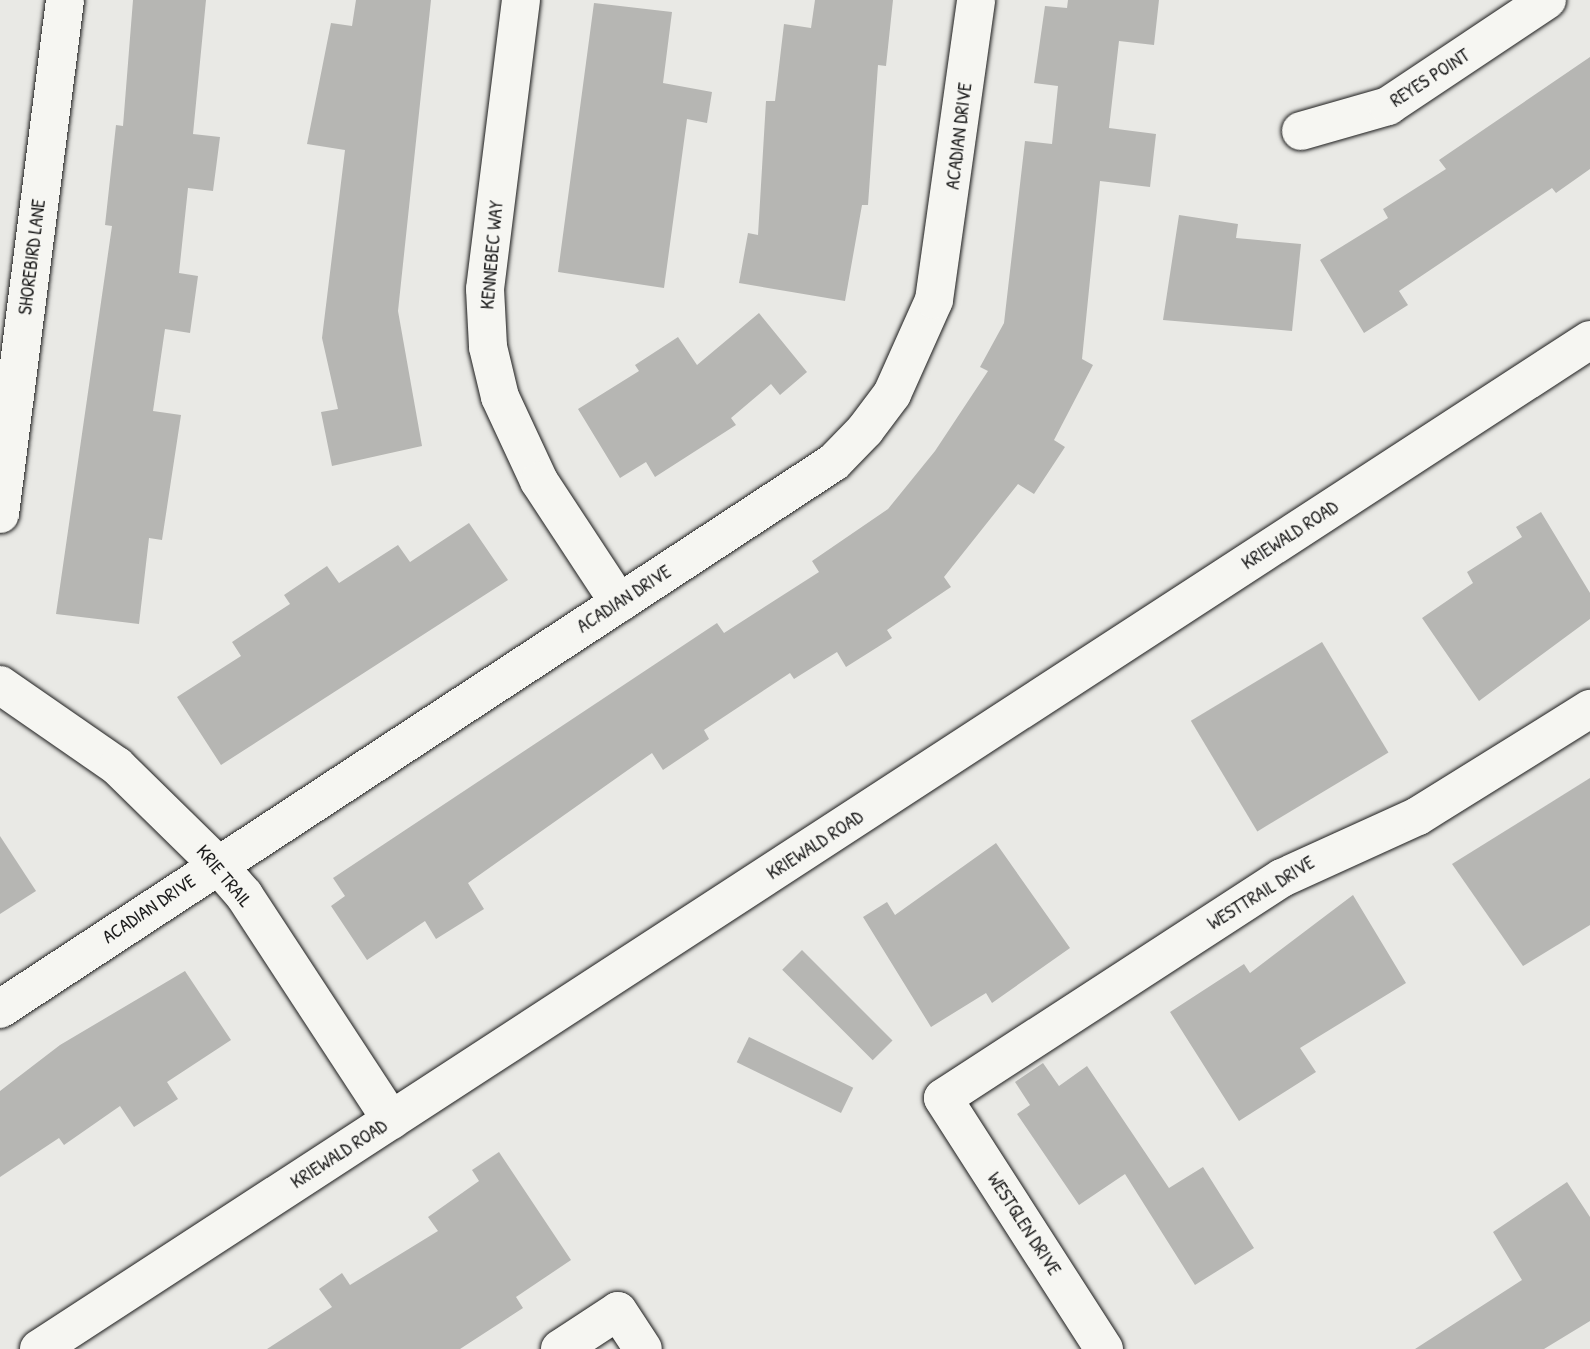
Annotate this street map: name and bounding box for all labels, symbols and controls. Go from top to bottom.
street label: REYES POINT [1386,44,1474,112]
street label: ACADIAN DRIVE [941,81,977,191]
street label: SHOREBIRD LANE [14,198,50,316]
street label: KENNEBEC WAY [476,200,508,310]
street label: KRIEWALD ROAD [1238,495,1342,575]
street label: ACADIAN DRIVE [573,560,675,638]
street label: KRIEWALD ROAD [763,805,867,885]
street label: KRIE TRAIL [191,840,257,912]
street label: WESTTRAIL DRIVE [1203,851,1319,935]
street label: ACADIAN DRIVE [98,870,200,948]
street label: KRIEWALD ROAD [287,1114,391,1194]
street label: WESTGLEN DRIVE [982,1168,1066,1280]

